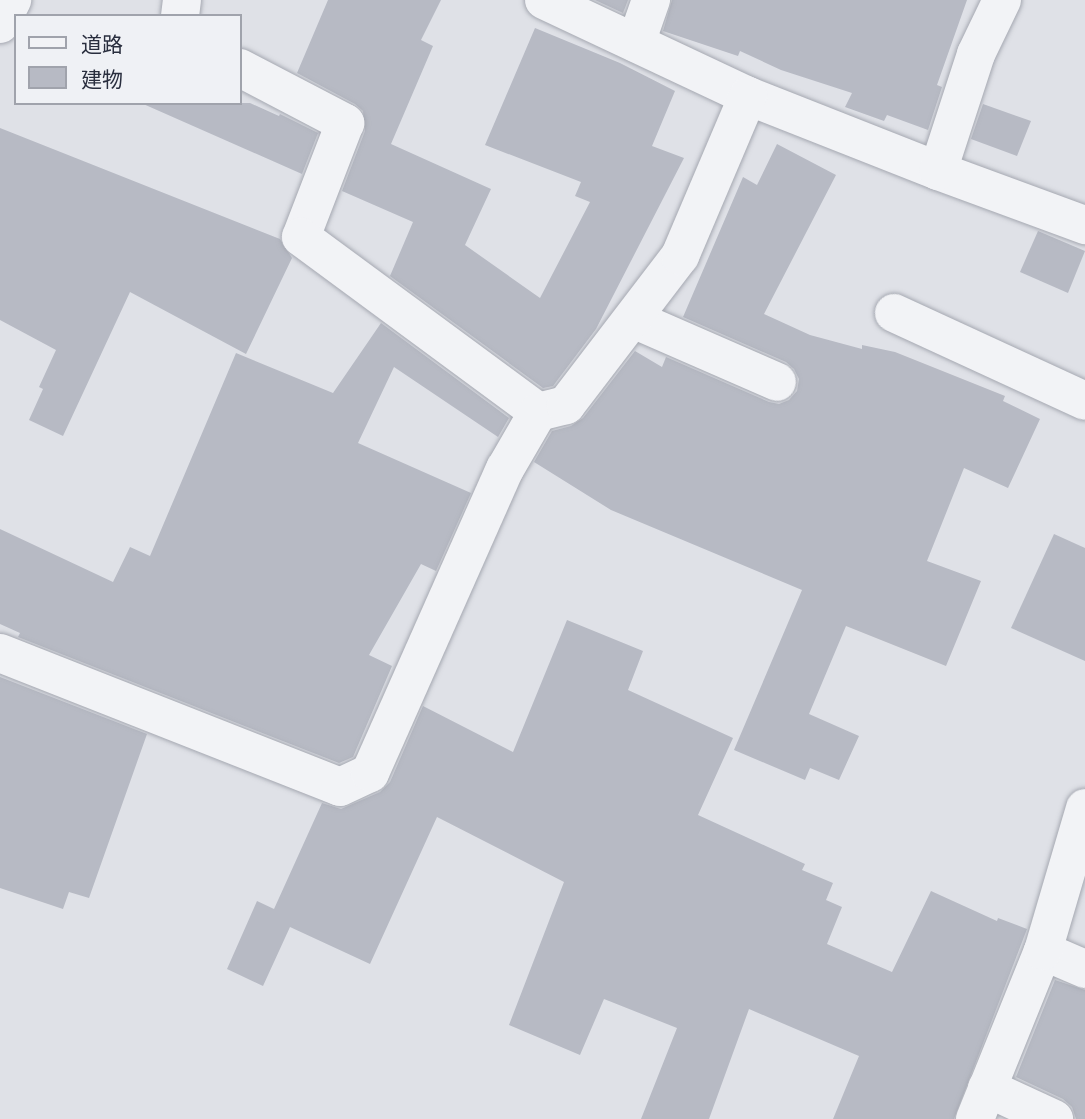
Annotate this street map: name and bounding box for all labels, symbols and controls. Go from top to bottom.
legend [14,14,242,105]
text: 道路 [81,32,123,57]
text: 建物 [81,67,123,92]

